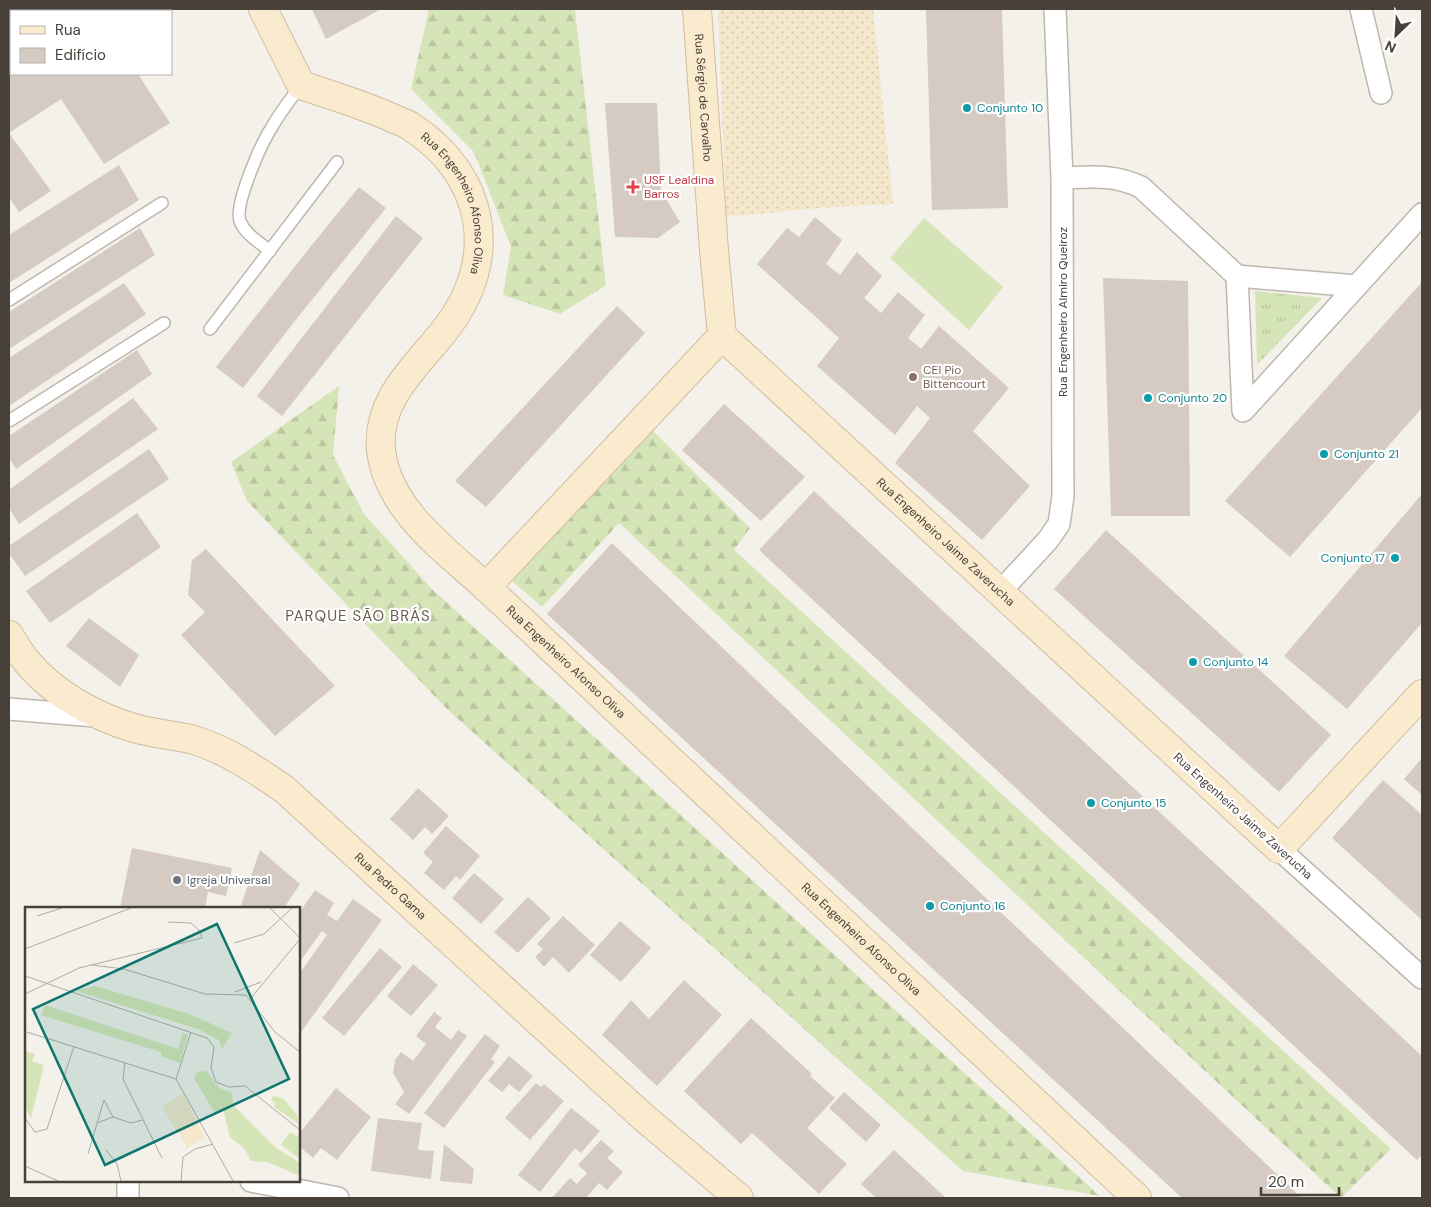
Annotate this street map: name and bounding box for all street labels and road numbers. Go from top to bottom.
street label: Rua Sérgio de Carvalho [691,33,716,162]
street label: Rua Engenheiro Afonso Oliva [418,129,487,276]
street label: Rua Engenheiro Almiro Queiroz [1055,227,1071,397]
street label: Rua Engenheiro Jaime Zaverucha [873,474,1018,610]
street label: Rua Engenheiro Afonso Oliva [503,602,629,722]
street label: Rua Engenheiro Jaime Zaverucha [1170,749,1316,883]
street label: Rua Pedro Gama [351,849,430,923]
street label: Rua Engenheiro Afonso Oliva [798,879,924,999]

